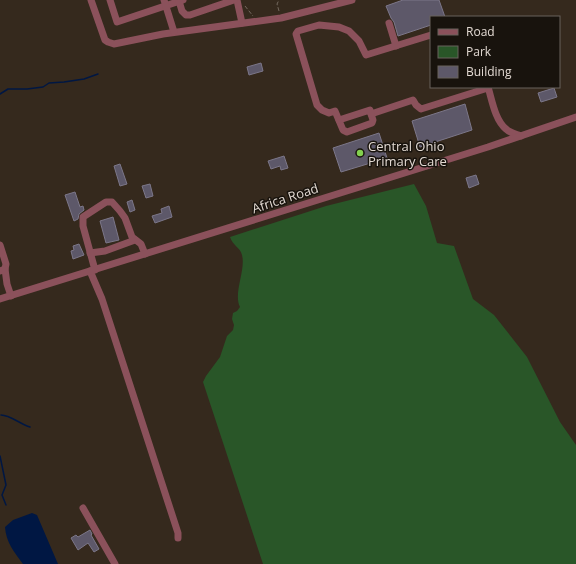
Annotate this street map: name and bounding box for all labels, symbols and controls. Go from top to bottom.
legend [430,16,560,88]
text: Road [466,23,495,40]
text: Park [466,43,492,60]
text: Building [466,63,512,80]
place label: Central Ohio Primary Care [368,137,447,170]
marker: Central Ohio Primary Care [355,148,365,158]
street label: Africa Road [249,179,321,217]

